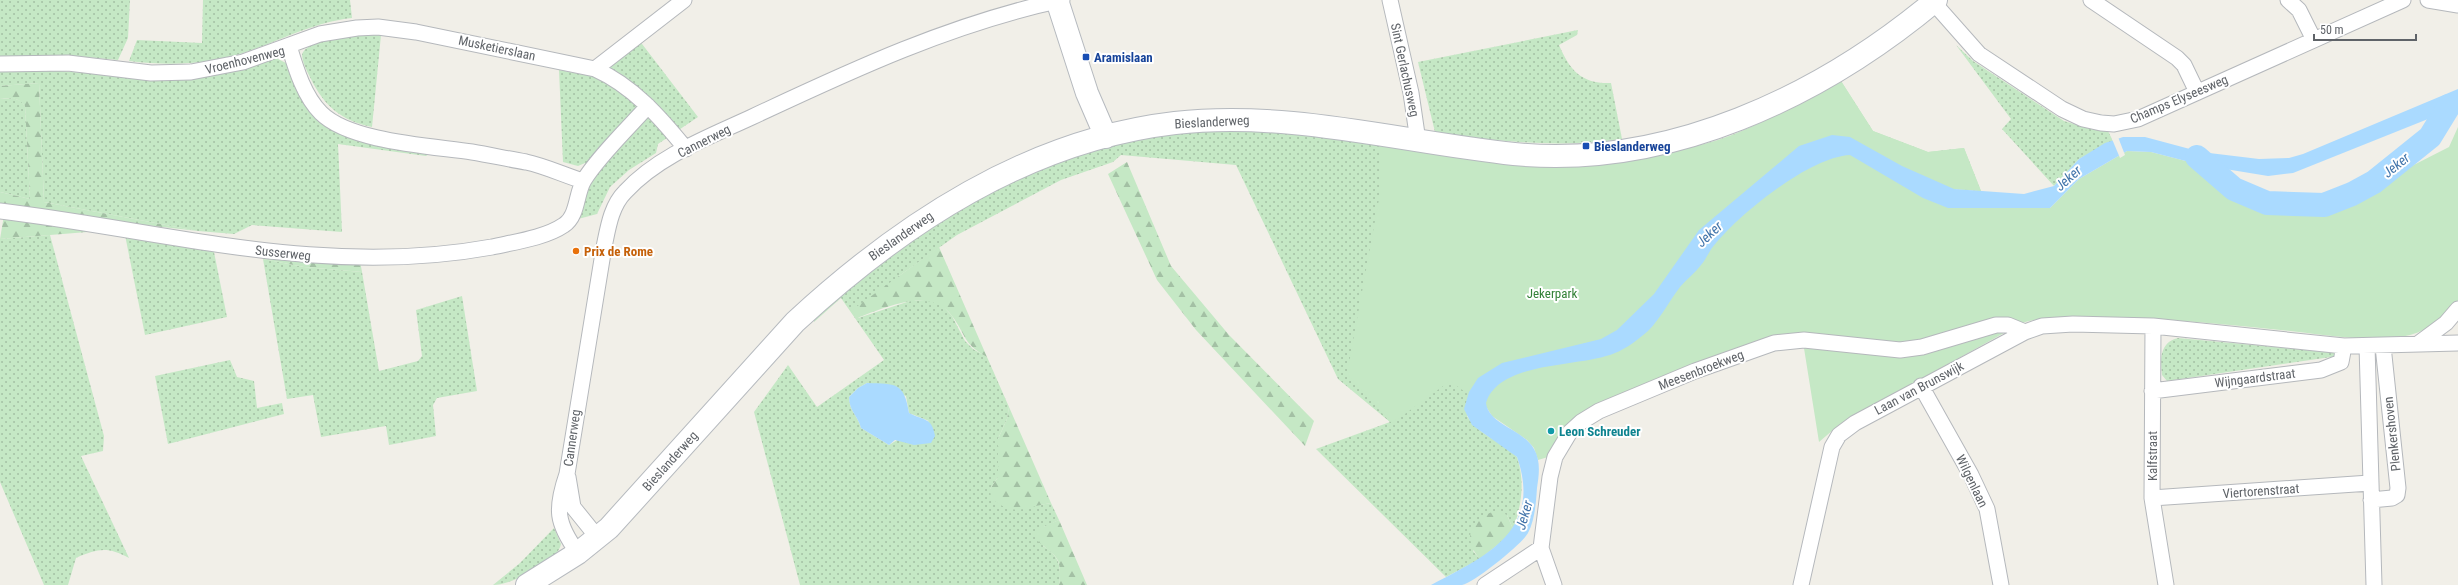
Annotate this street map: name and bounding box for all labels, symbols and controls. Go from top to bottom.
scale bar [2314,16,2416,42]
street label: Sint Gerlachusweg [1388,22,1422,118]
text: 50 m [2320,23,2344,37]
street label: Musketierslaan [457,33,537,63]
street label: Vroenhovenweg [204,43,286,77]
place label: Aramislaan [1094,50,1153,65]
marker: Aramislaan [1081,52,1091,62]
street label: Champs Elyseesweg [2128,72,2230,126]
street label: Bieslanderweg [1174,113,1250,131]
street label: Cannerweg [675,121,733,161]
place label: Bieslanderweg [1594,139,1671,154]
marker: Bieslanderweg [1581,141,1591,151]
water label: Jeker [2380,149,2413,180]
water label: Jeker [2052,162,2085,194]
street label: Bieslanderweg [866,208,936,264]
water label: Jeker [1693,218,1726,250]
street label: Susserweg [254,243,312,263]
place label: Prix de Rome [584,244,653,259]
marker: Prix de Rome [571,246,581,256]
park label: Jekerpark [1527,286,1577,301]
street label: Meesenbroekweg [1656,347,1746,393]
street label: Laan van Brunswijk [1872,358,1966,418]
street label: Wijngaardstraat [2214,366,2296,390]
street label: Plenkershoven [2381,396,2403,472]
street label: Cannerweg [561,409,583,467]
place label: Leon Schreuder [1559,424,1641,439]
marker: Leon Schreuder [1546,426,1556,436]
street label: Bieslanderweg [639,428,701,494]
street label: Kalfstraat [2145,431,2160,481]
street label: Wilgenlaan [1953,452,1991,510]
street label: Viertorenstraat [2222,481,2300,501]
water label: Jeker [1512,498,1536,531]

